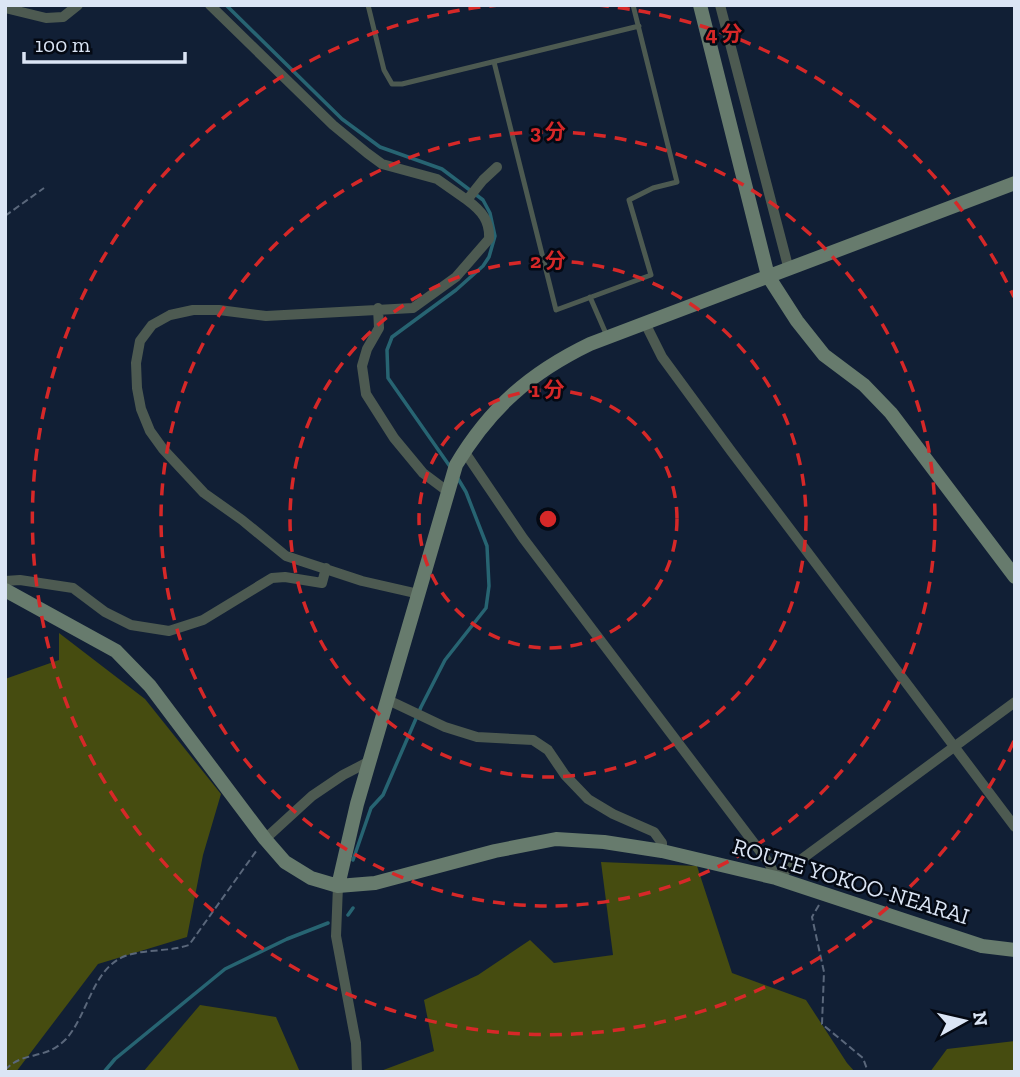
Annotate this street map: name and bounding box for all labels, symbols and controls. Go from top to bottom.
scale bar [24,21,186,65]
text: 4 分 [706,21,742,46]
text: 100 m [35,32,90,57]
text: 3 分 [530,119,566,144]
text: 2 分 [530,248,566,273]
text: 1 分 [531,377,565,402]
centre of rings [536,507,560,531]
street label: ROUTE YOKOO-NEARAI [729,832,973,930]
north arrow [929,986,999,1056]
text: N [968,1010,993,1027]

